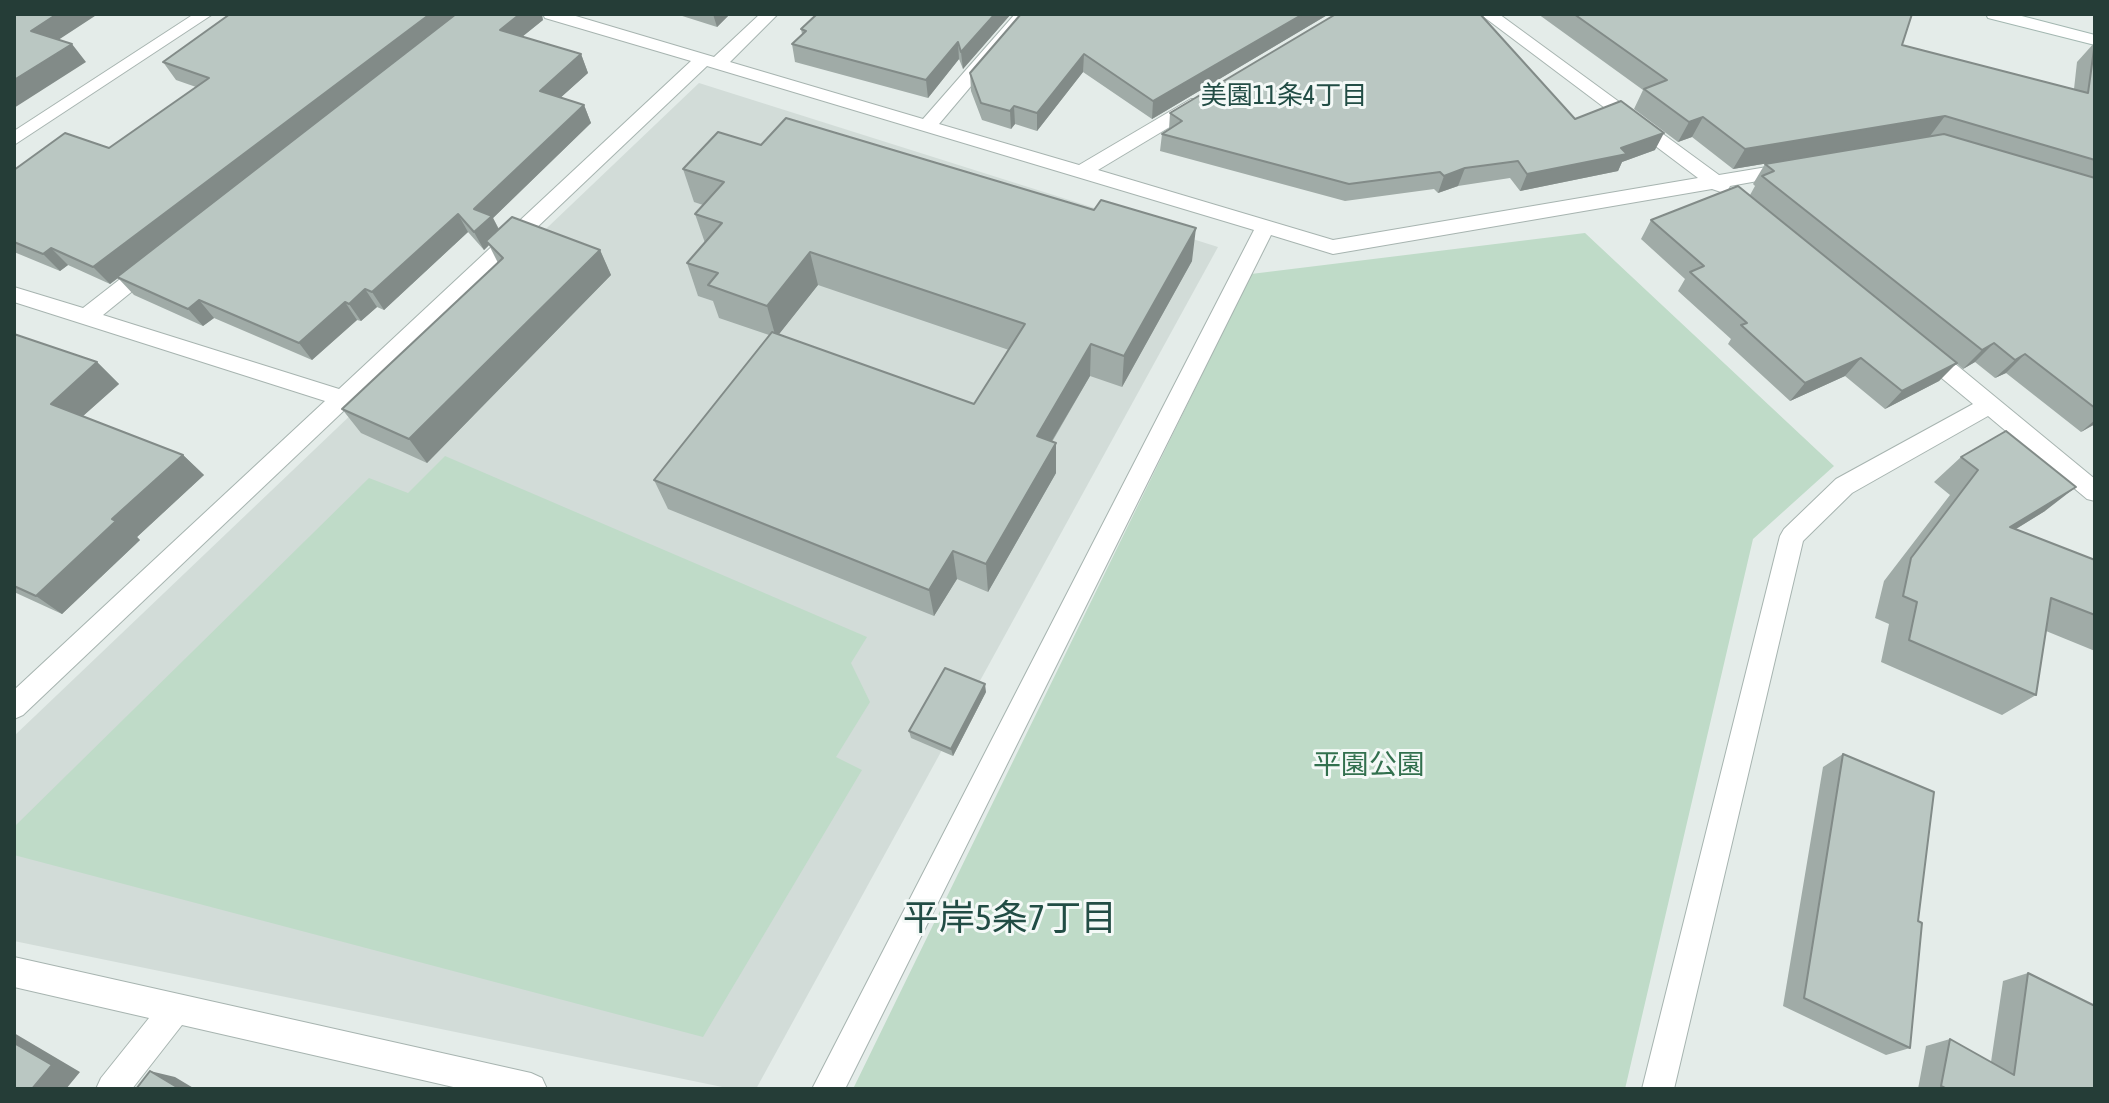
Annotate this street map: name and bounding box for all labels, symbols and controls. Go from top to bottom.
district label: 美園11条4丁目 [1201,80,1367,112]
park label: 平園公園 [1313,748,1425,782]
district label: 平岸5条7丁目 [903,897,1117,941]

